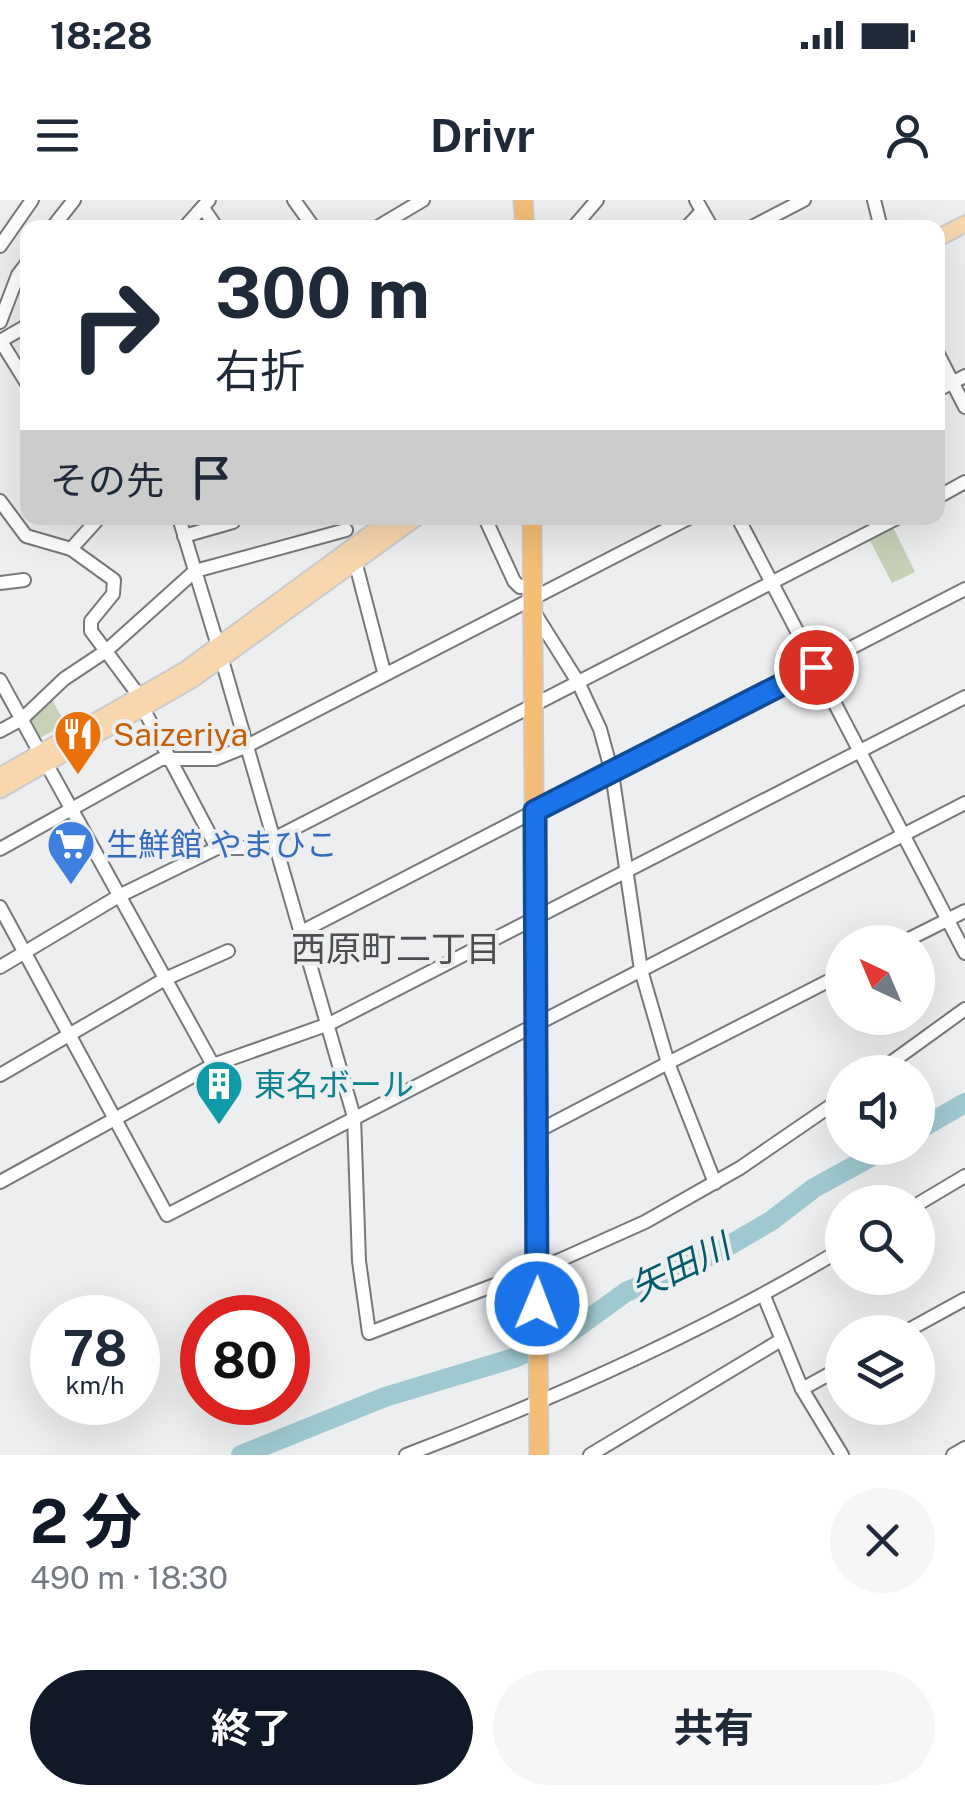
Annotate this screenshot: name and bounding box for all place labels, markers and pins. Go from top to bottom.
pin [774,625,859,710]
restaurant icon: Saizeriya [52,708,104,776]
place label: Saizeriya [113,716,248,753]
supermarket icon: 生鮮館 やまひこ [45,818,97,886]
place label: 生鮮館 やまひこ [106,826,338,863]
building icon: 東名ボール [193,1058,245,1126]
place label: 東名ボール [254,1066,414,1103]

